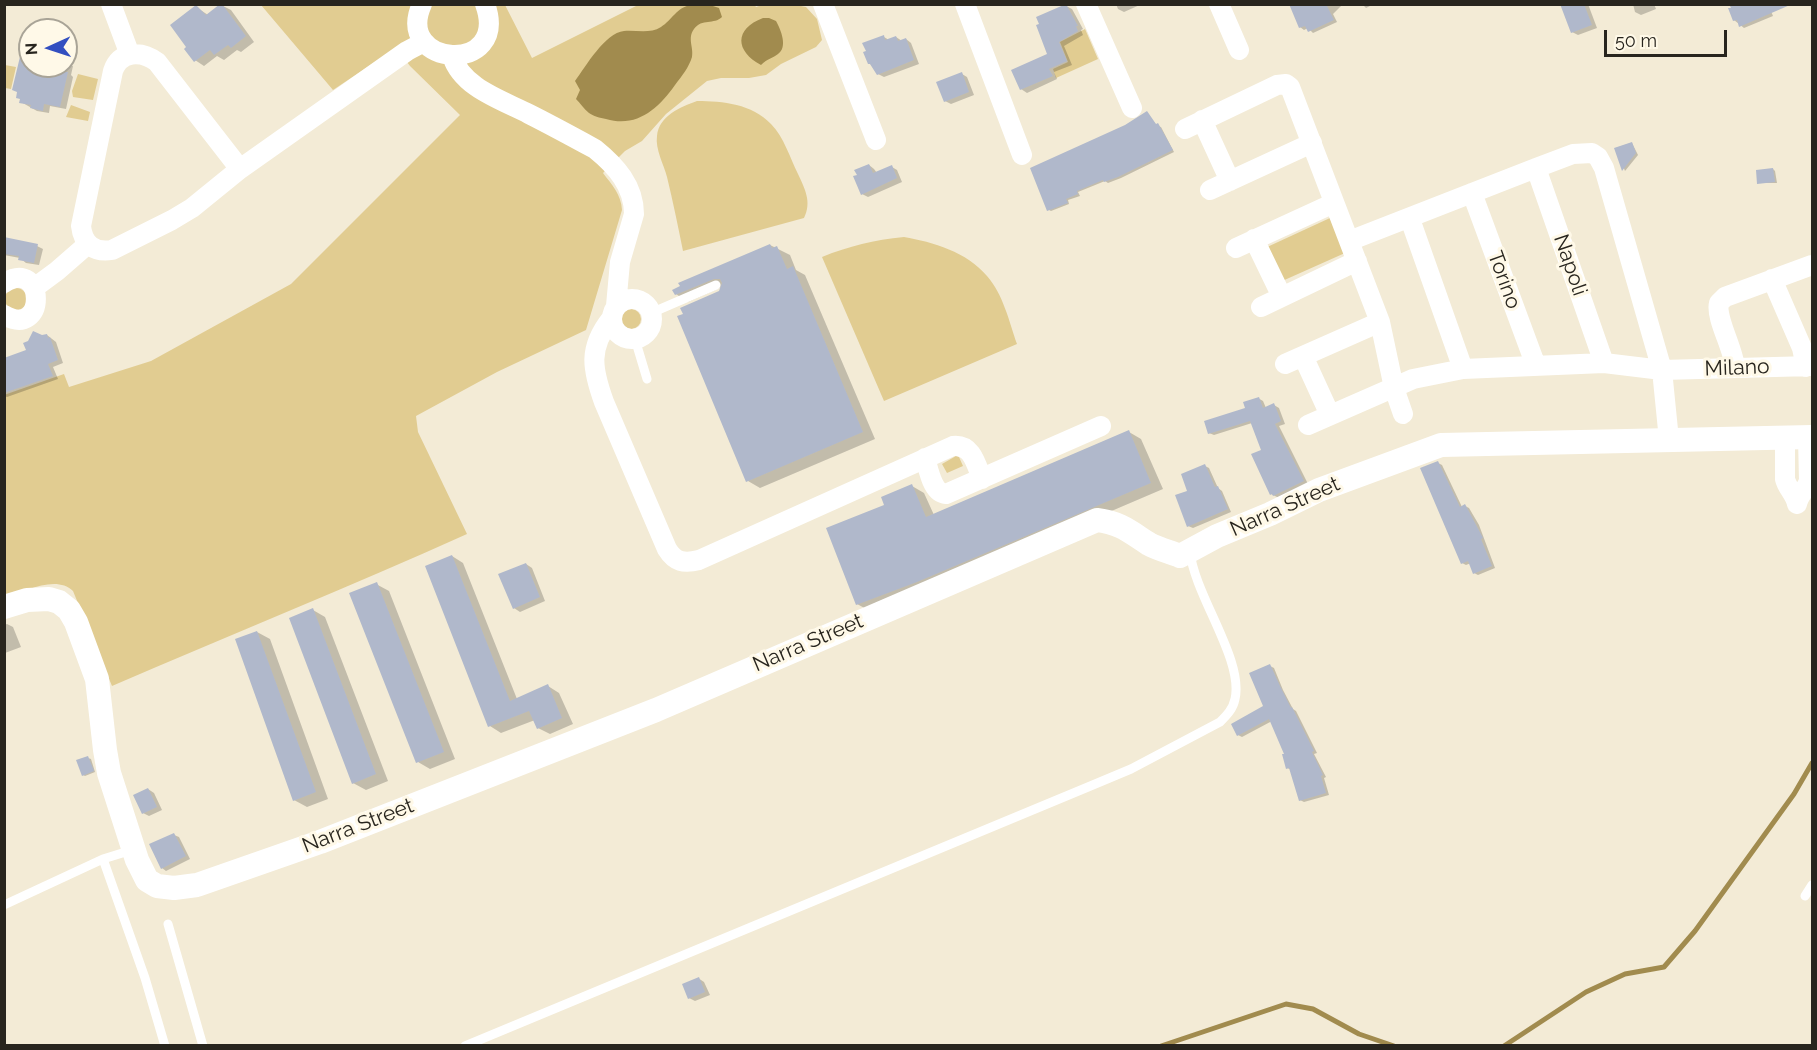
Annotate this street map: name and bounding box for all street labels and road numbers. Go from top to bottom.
street label: Napoli [1548,231,1592,299]
street label: Torino [1482,248,1526,312]
street label: Milano [1704,354,1770,382]
street label: Narra Street [1226,472,1344,542]
street label: Narra Street [749,608,867,678]
street label: Narra Street [299,793,417,859]

